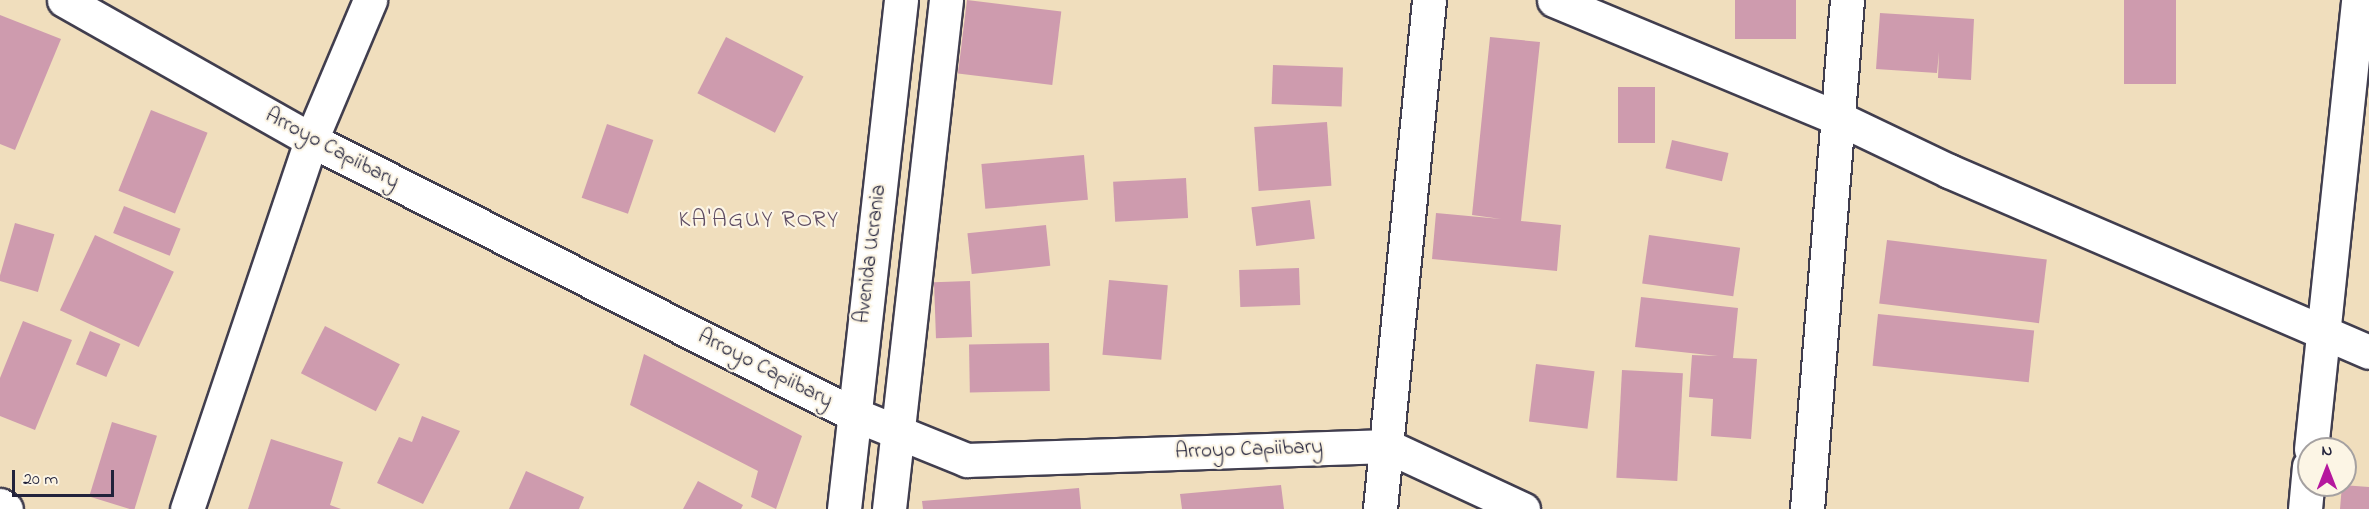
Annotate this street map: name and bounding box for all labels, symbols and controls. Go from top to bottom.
street label: Arroyo Capiibary [261,103,403,195]
street label: Avenida Ucrania [850,183,892,325]
district label: KA'AGUY RORY [678,207,840,235]
street label: Arroyo Capiibary [693,324,837,414]
street label: Arroyo Capiibary [1175,435,1323,465]
north arrow [2297,437,2357,497]
text: N [2322,439,2332,463]
scale bar [15,458,117,496]
text: 20 m [23,467,58,493]

